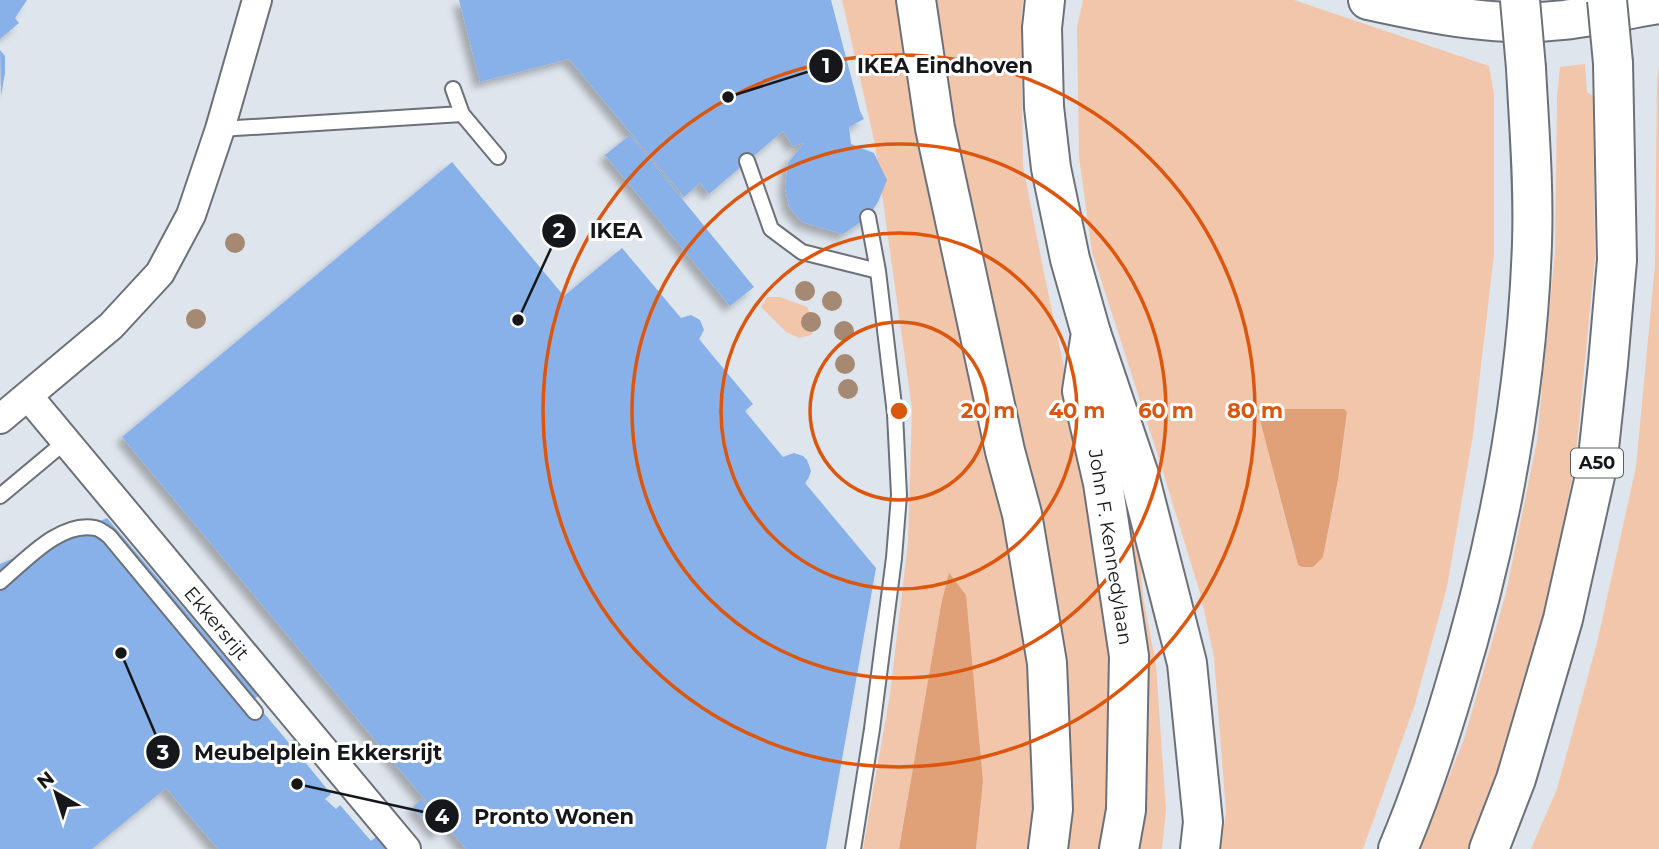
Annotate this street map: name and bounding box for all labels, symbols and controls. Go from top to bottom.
callout: IKEA Eindhoven [808,45,1047,87]
text: 1 [822,53,830,78]
text: IKEA Eindhoven [857,53,1033,78]
callout: IKEA [541,210,657,252]
text: 2 [553,218,565,243]
text: IKEA [590,218,643,243]
text: 20 m [961,398,1015,423]
text: 40 m [1049,398,1105,423]
text: 60 m [1138,398,1194,423]
text: 80 m [1227,398,1283,423]
centre of rings [887,399,911,423]
street label: John F. Kennedylaan [1083,446,1137,647]
road number: A50 [1571,448,1623,477]
street label: Ekkersrijt [179,582,254,665]
callout: Meubelplein Ekkersrijt [145,731,456,773]
text: 3 [156,740,169,765]
text: Meubelplein Ekkersrijt [194,740,442,765]
north arrow [21,758,91,828]
text: N [32,766,59,794]
callout: Pronto Wonen [425,795,648,837]
text: 4 [435,804,450,829]
text: Pronto Wonen [474,804,634,829]

